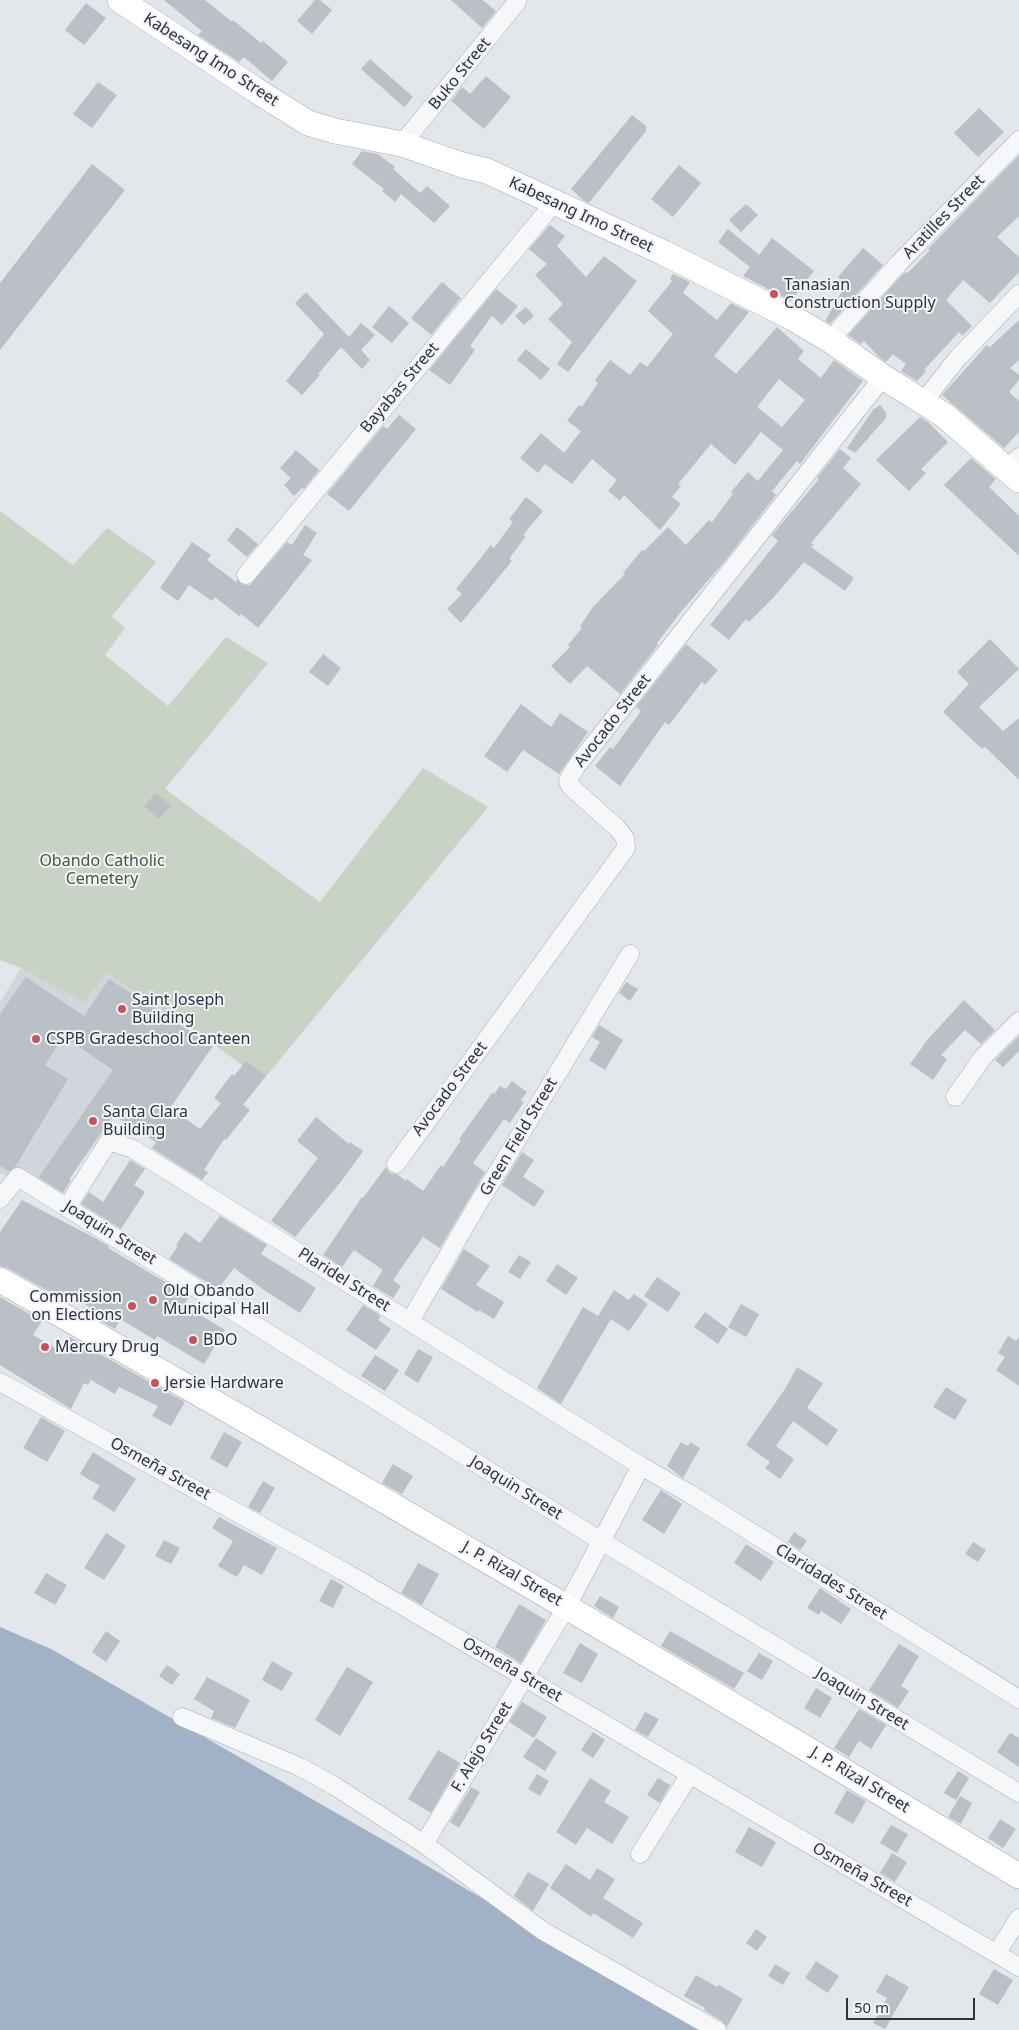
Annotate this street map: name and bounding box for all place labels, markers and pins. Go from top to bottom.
place label: Tanasian Construction Supply [784,275,936,313]
marker: Tanasian Construction Supply [768,288,780,300]
place label: Saint Joseph Building [132,990,224,1028]
marker: Saint Joseph Building [116,1003,128,1015]
place label: CSPB Gradeschool Canteen [46,1029,250,1049]
marker: CSPB Gradeschool Canteen [30,1033,42,1045]
place label: Santa Clara Building [103,1102,188,1140]
marker: Santa Clara Building [87,1115,99,1127]
place label: Old Obando Municipal Hall [163,1281,269,1319]
place label: Commission on Elections [29,1287,122,1325]
marker: Old Obando Municipal Hall [147,1294,159,1306]
marker: Commission on Elections [126,1300,138,1312]
place label: BDO [203,1330,238,1350]
marker: BDO [187,1334,199,1346]
place label: Mercury Drug [55,1337,159,1357]
marker: Mercury Drug [39,1341,51,1353]
place label: Jersie Hardware [165,1373,284,1393]
marker: Jersie Hardware [149,1377,161,1389]

